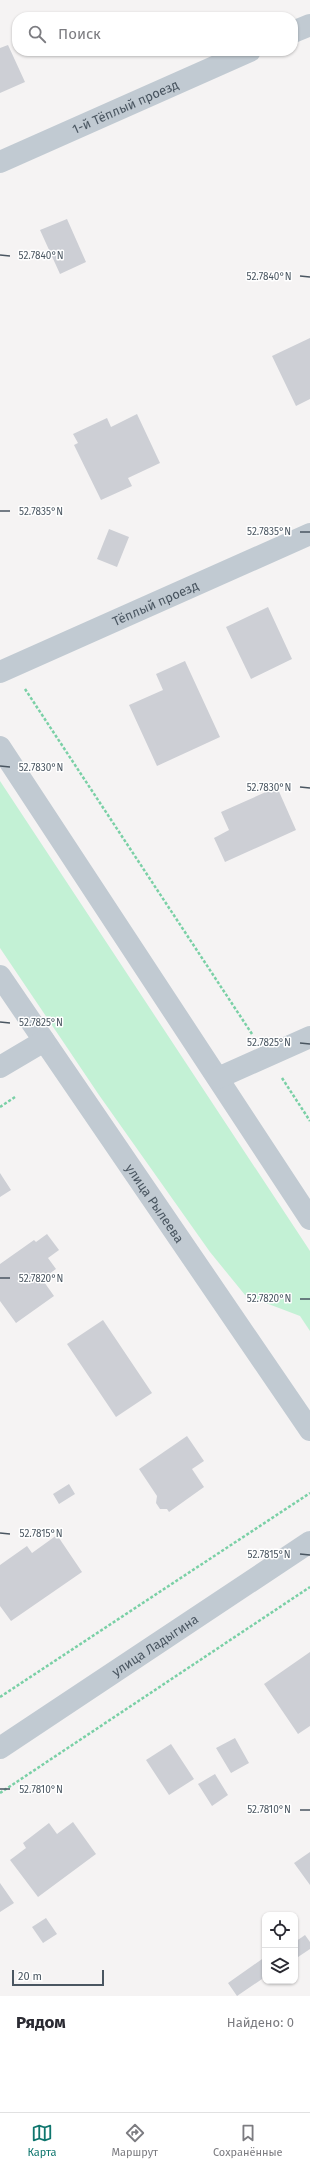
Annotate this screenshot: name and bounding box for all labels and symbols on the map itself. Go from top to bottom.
street label: 1-й Тёплый проезд [70,76,181,137]
text: 52.7840°N [19,250,63,262]
text: 52.7840°N [247,271,291,283]
text: 52.7835°N [19,506,63,518]
text: 52.7835°N [247,526,291,538]
street label: Тёплый проезд [110,577,201,629]
text: 52.7830°N [19,762,63,774]
text: 52.7830°N [247,782,291,794]
text: 52.7825°N [19,1017,63,1029]
text: 52.7825°N [247,1037,291,1049]
street label: улица Рылеева [123,1161,187,1246]
text: 52.7820°N [19,1273,63,1285]
text: 52.7820°N [247,1293,291,1305]
text: 52.7815°N [20,1528,63,1540]
text: 52.7815°N [248,1549,291,1561]
street label: улица Ладыгина [109,1611,201,1679]
text: 52.7810°N [19,1784,63,1796]
text: 52.7810°N [247,1804,291,1816]
scale bar [12,1968,104,1987]

